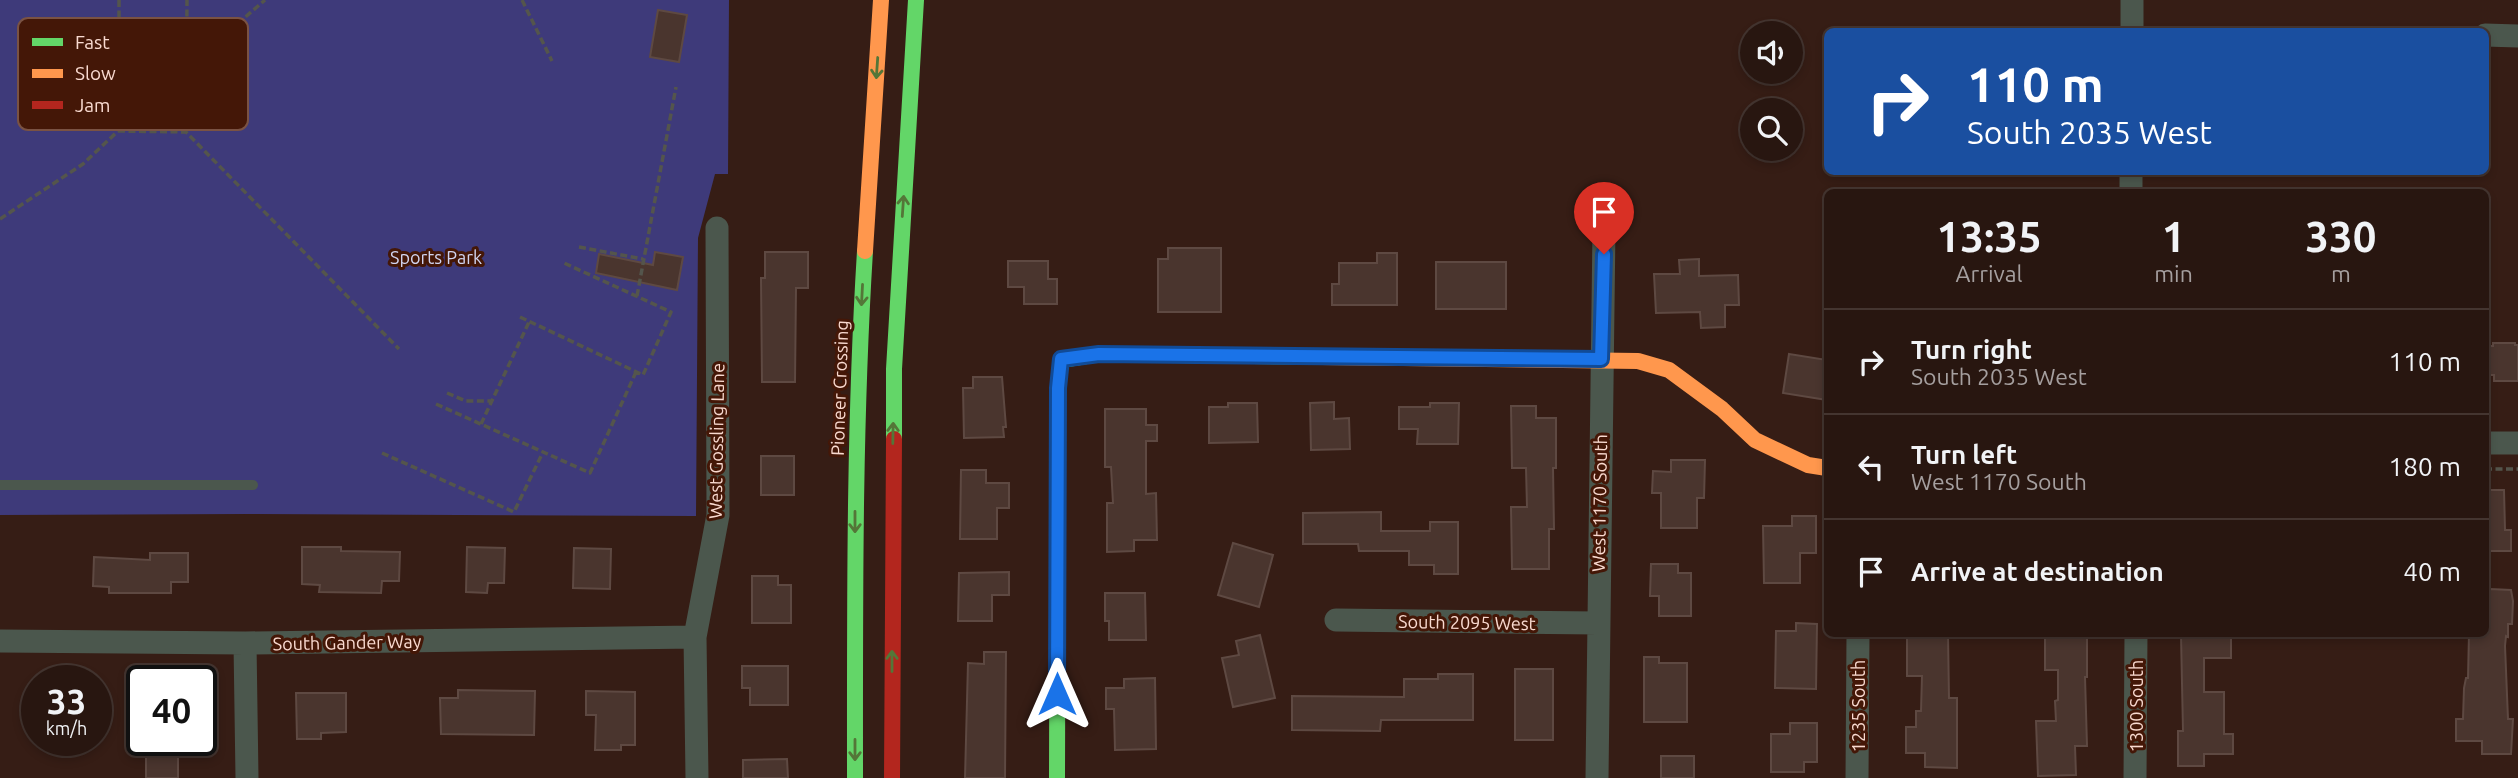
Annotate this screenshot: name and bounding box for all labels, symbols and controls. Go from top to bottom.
legend [18,18,248,130]
map controls [1740,21,1803,161]
button: sound [1740,21,1803,84]
text: Fast [75,31,110,53]
one-way arrow [870,56,883,79]
icon: right [1852,56,1943,147]
text: 110 m [1967,56,2104,111]
text: Slow [75,62,116,84]
text: Jam [75,94,111,116]
button: search [1740,98,1803,161]
text: South 2035 West [1967,114,2212,150]
pin [1574,182,1634,254]
icon: arrive [1585,193,1623,231]
one-way arrow [897,195,910,218]
text: 13:35 [1937,213,2042,260]
text: 1 [2162,213,2185,260]
text: 330 [2305,213,2376,260]
park label: Sports Park [390,247,482,267]
text: Arrival [1956,261,2023,286]
text: min [2154,261,2193,286]
text: m [2331,261,2351,286]
one-way arrow [856,283,869,306]
street label: Pioneer Crossing [827,320,851,456]
text: Turn right [1911,335,2032,364]
icon: right [1852,343,1890,381]
text: 110 m [2389,347,2461,376]
street label: West Gossling Lane [705,363,727,519]
text: South 2035 West [1911,364,2087,389]
one-way arrow [886,422,900,445]
street label: West 1170 South [1588,434,1610,572]
text: Turn left [1911,440,2017,469]
icon: left [1852,448,1890,486]
text: 180 m [2389,452,2461,481]
text: West 1170 South [1911,469,2087,494]
one-way arrow [848,511,862,534]
icon: arrive [1852,553,1890,591]
text: Arrive at destination [1911,557,2164,586]
text: 40 m [2403,557,2461,586]
street label: South 2095 West [1398,611,1536,633]
street label: South Gander Way [272,631,422,653]
one-way arrow [885,650,899,673]
position arrow [1020,657,1094,731]
street label: 1235 South [1848,660,1868,752]
street label: 1300 South [2126,660,2146,752]
speed limit sign: 40 [126,665,217,756]
text: 33 [47,681,86,721]
text: km/h [46,718,87,738]
one-way arrow [848,738,862,761]

